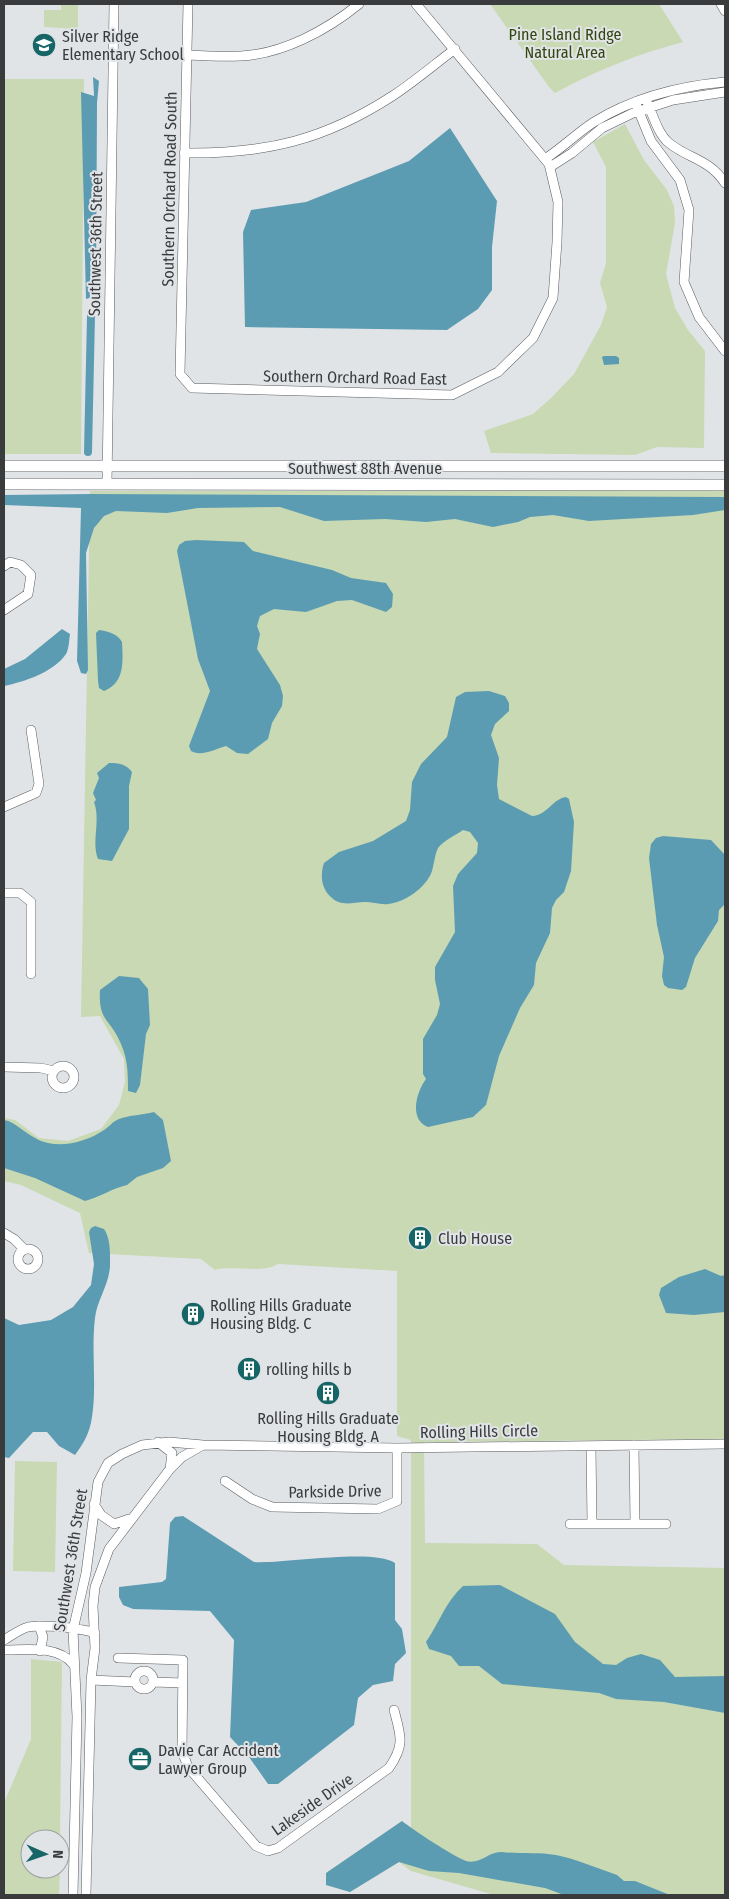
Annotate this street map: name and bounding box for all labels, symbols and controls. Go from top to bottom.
park label: Pine Island Ridge Natural Area [509,25,621,62]
place label: Silver Ridge Elementary School [62,27,184,64]
school or university icon: Silver Ridge Elementary School [31,32,57,58]
street label: Southern Orchard Road South [158,91,181,287]
street label: Southwest 36th Street [85,171,106,316]
street label: Southern Orchard Road East [263,366,448,389]
street label: Southwest 88th Avenue [288,459,442,478]
building icon: Club House [407,1225,433,1251]
place label: Club House [438,1229,512,1248]
place label: Rolling Hills Graduate Housing Bldg. C [210,1296,352,1333]
building icon: Rolling Hills Graduate Housing Bldg. C [180,1301,206,1327]
building icon: rolling hills b [236,1356,262,1382]
place label: rolling hills b [266,1360,352,1379]
building icon: Rolling Hills Graduate Housing Bldg. A [315,1380,341,1406]
place label: Rolling Hills Graduate Housing Bldg. A [257,1409,399,1446]
street label: Rolling Hills Circle [420,1421,538,1442]
street label: Parkside Drive [288,1481,382,1502]
street label: Southwest 36th Street [50,1486,91,1633]
place label: Davie Car Accident Lawyer Group [158,1741,279,1778]
office icon: Davie Car Accident Lawyer Group [127,1746,153,1772]
street label: Lakeside Drive [268,1769,357,1839]
north arrow [20,1829,70,1879]
text: N [49,1850,66,1859]

